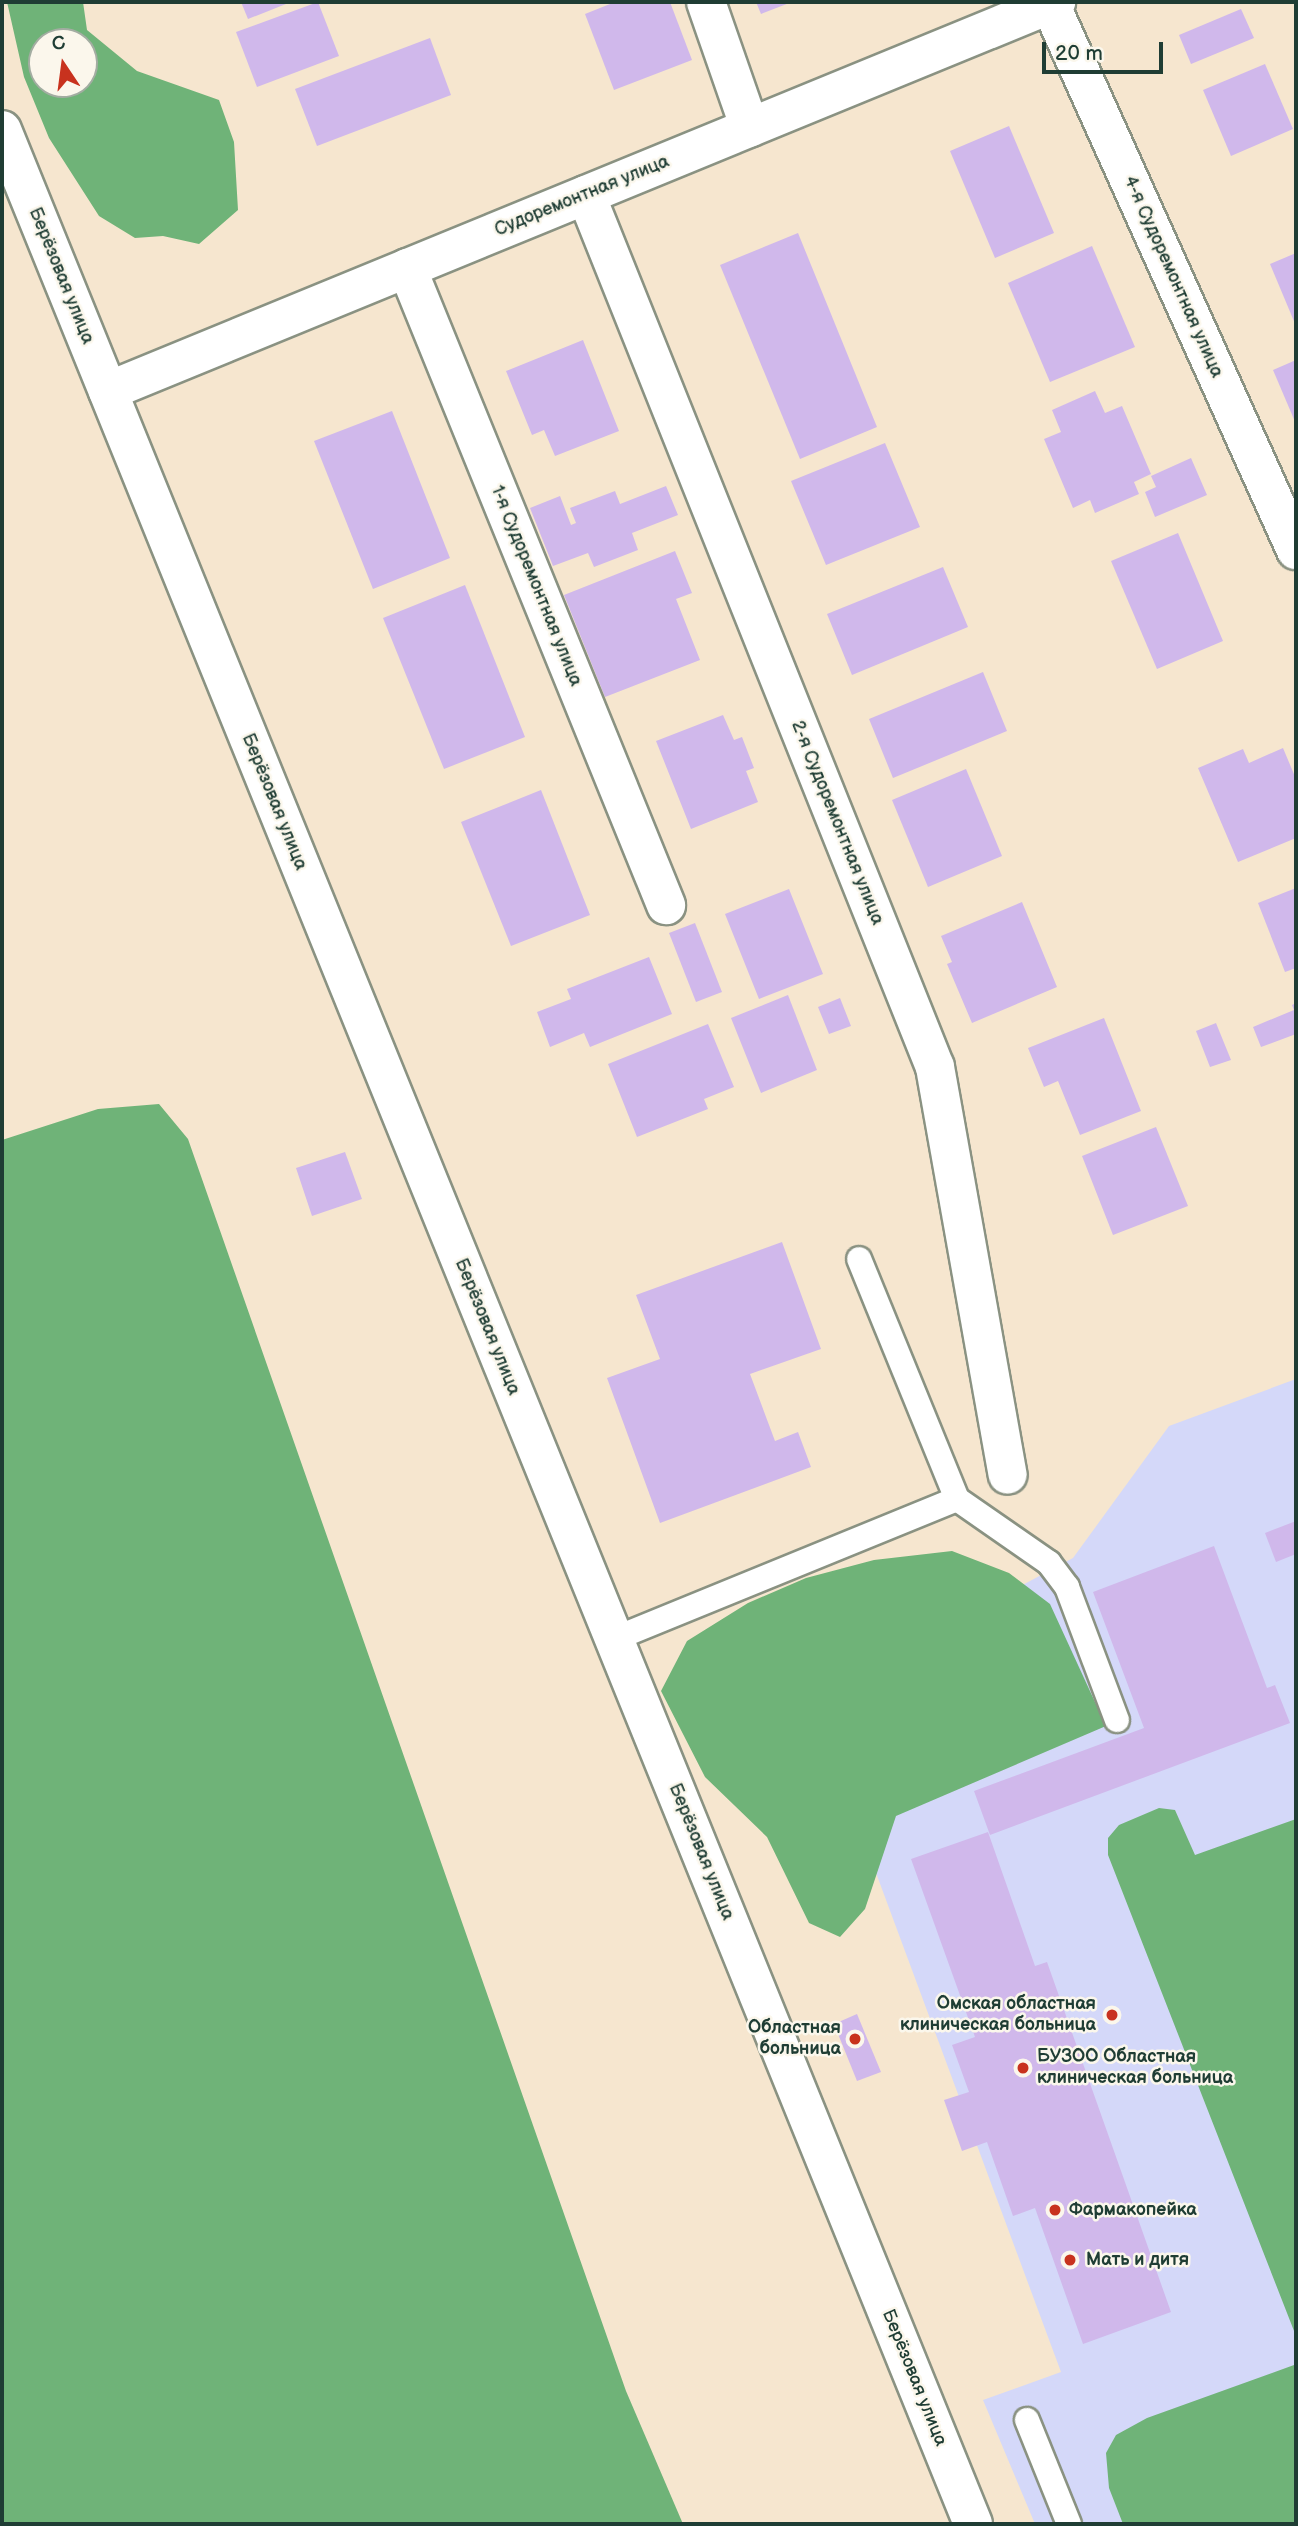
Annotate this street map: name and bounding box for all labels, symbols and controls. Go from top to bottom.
north arrow [28,28,98,98]
scale bar [1046,28,1167,72]
text: С [50,31,68,57]
text: 20 m [1055,41,1103,66]
street label: Судоремонтная улица [492,151,672,241]
street label: 4-я Судоремонтная улица [1119,173,1227,381]
street label: Берёзовая улица [24,205,98,347]
street label: 1-я Судоремонтная улица [486,482,586,690]
street label: 2-я Судоремонтная улица [786,718,888,928]
street label: Берёзовая улица [237,731,311,873]
street label: Берёзовая улица [450,1256,524,1398]
street label: Берёзовая улица [664,1781,738,1923]
place label: Омская областная клиническая больница [900,1994,1096,2036]
marker: Омская областная клиническая больница [1102,2005,1122,2025]
place label: Областная больница [748,2018,841,2060]
marker: Областная больница [847,2031,863,2047]
place label: БУЗОО Областная клиническая больница [1037,2047,1233,2090]
marker: БУЗОО Областная клиническая больница [1015,2060,1031,2076]
place label: Фармакопейка [1069,2199,1197,2221]
marker: Фармакопейка [1047,2202,1063,2218]
place label: Мать и дитя [1086,2249,1189,2271]
marker: Мать и дитя [1060,2250,1080,2270]
street label: Берёзовая улица [877,2307,951,2449]

